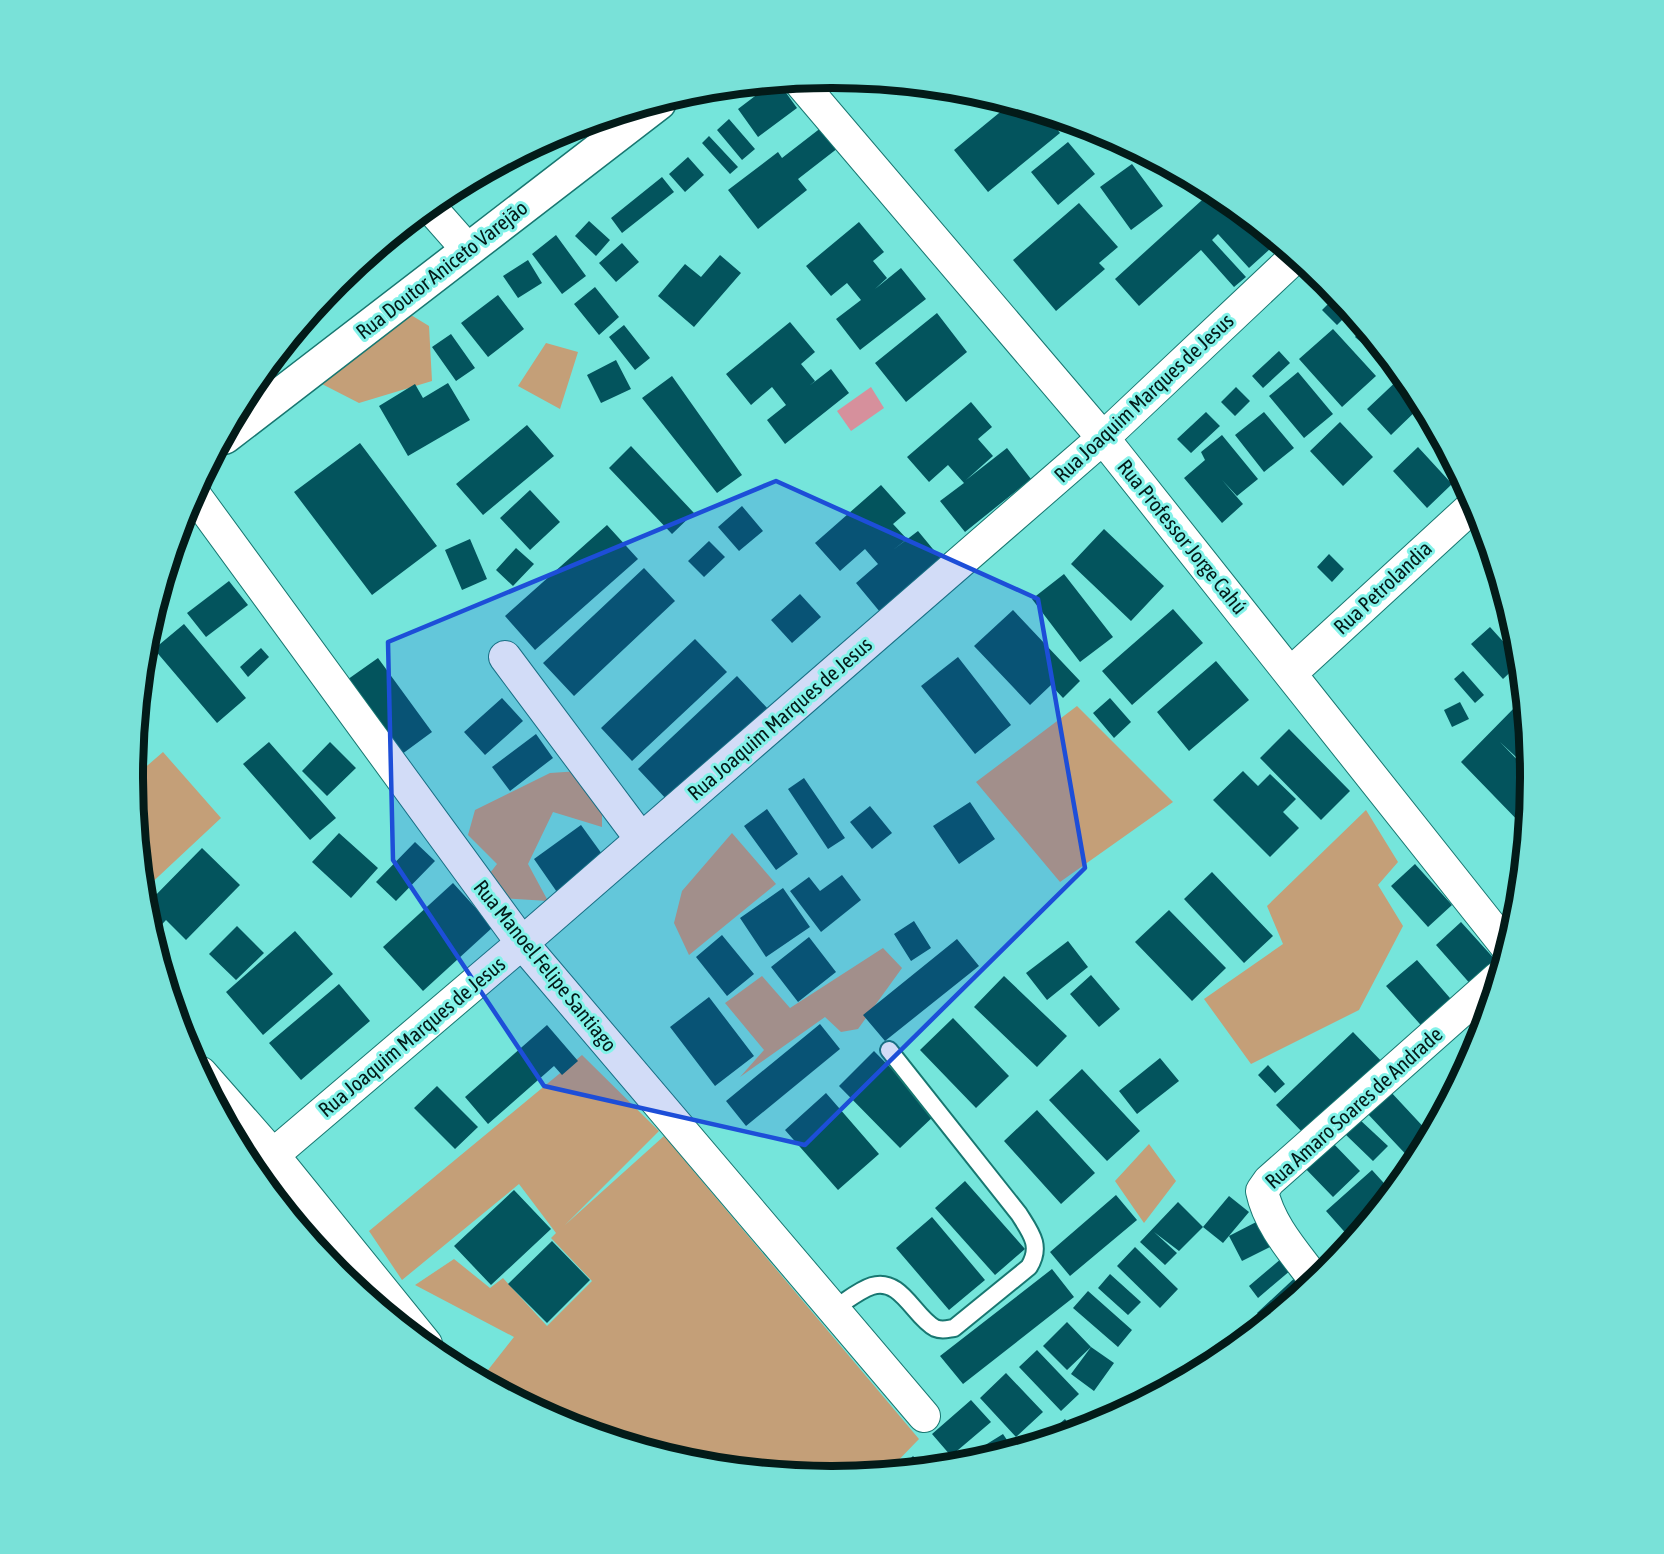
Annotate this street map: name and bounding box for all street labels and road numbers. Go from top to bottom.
street label: Rua Doutor Aniceto Varejão [351,195,532,344]
street label: Rua Joaquim Marques de Jesus [1049,308,1238,487]
street label: Rua Professor Jorge Cahú [1113,454,1252,618]
street label: Rua Petrolandia [1328,536,1436,639]
street label: Rua Joaquim Marques de Jesus [682,632,876,805]
street label: Rua Manoel Felipe Santiago [469,875,622,1056]
street label: Rua Joaquim Marques de Jesus [313,951,510,1121]
street label: Rua Amaro Soares de Andrade [1260,1021,1447,1193]

